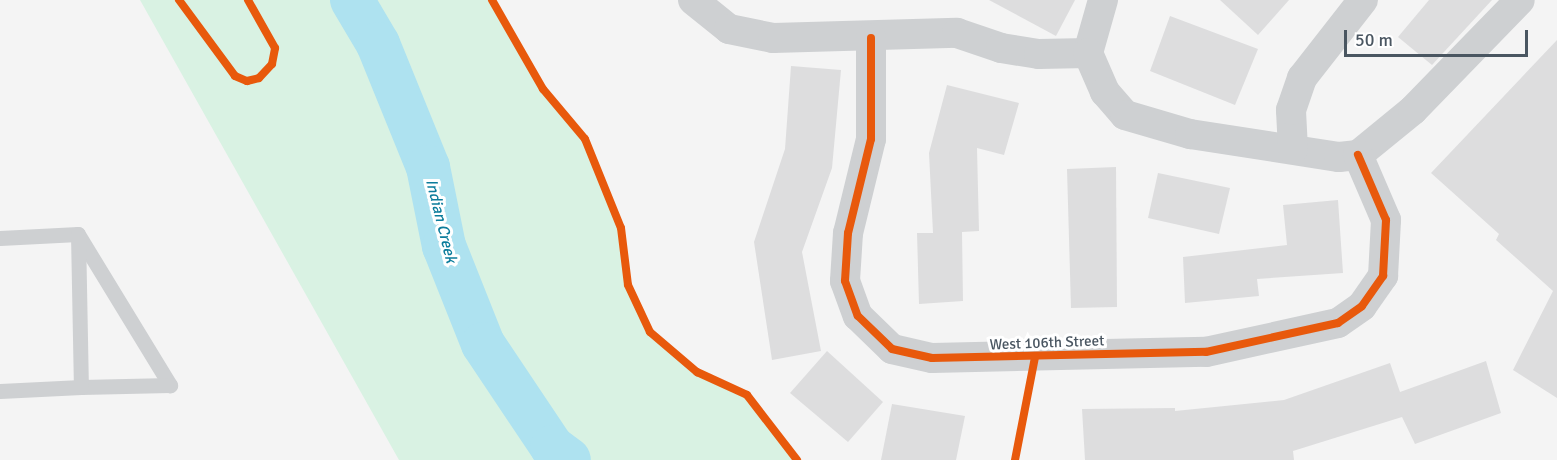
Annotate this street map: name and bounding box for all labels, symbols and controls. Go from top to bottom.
scale bar [1347,18,1532,56]
text: 50 m [1355,29,1393,51]
water label: Indian Creek [421,177,461,265]
street label: West 106th Street [989,332,1105,354]

